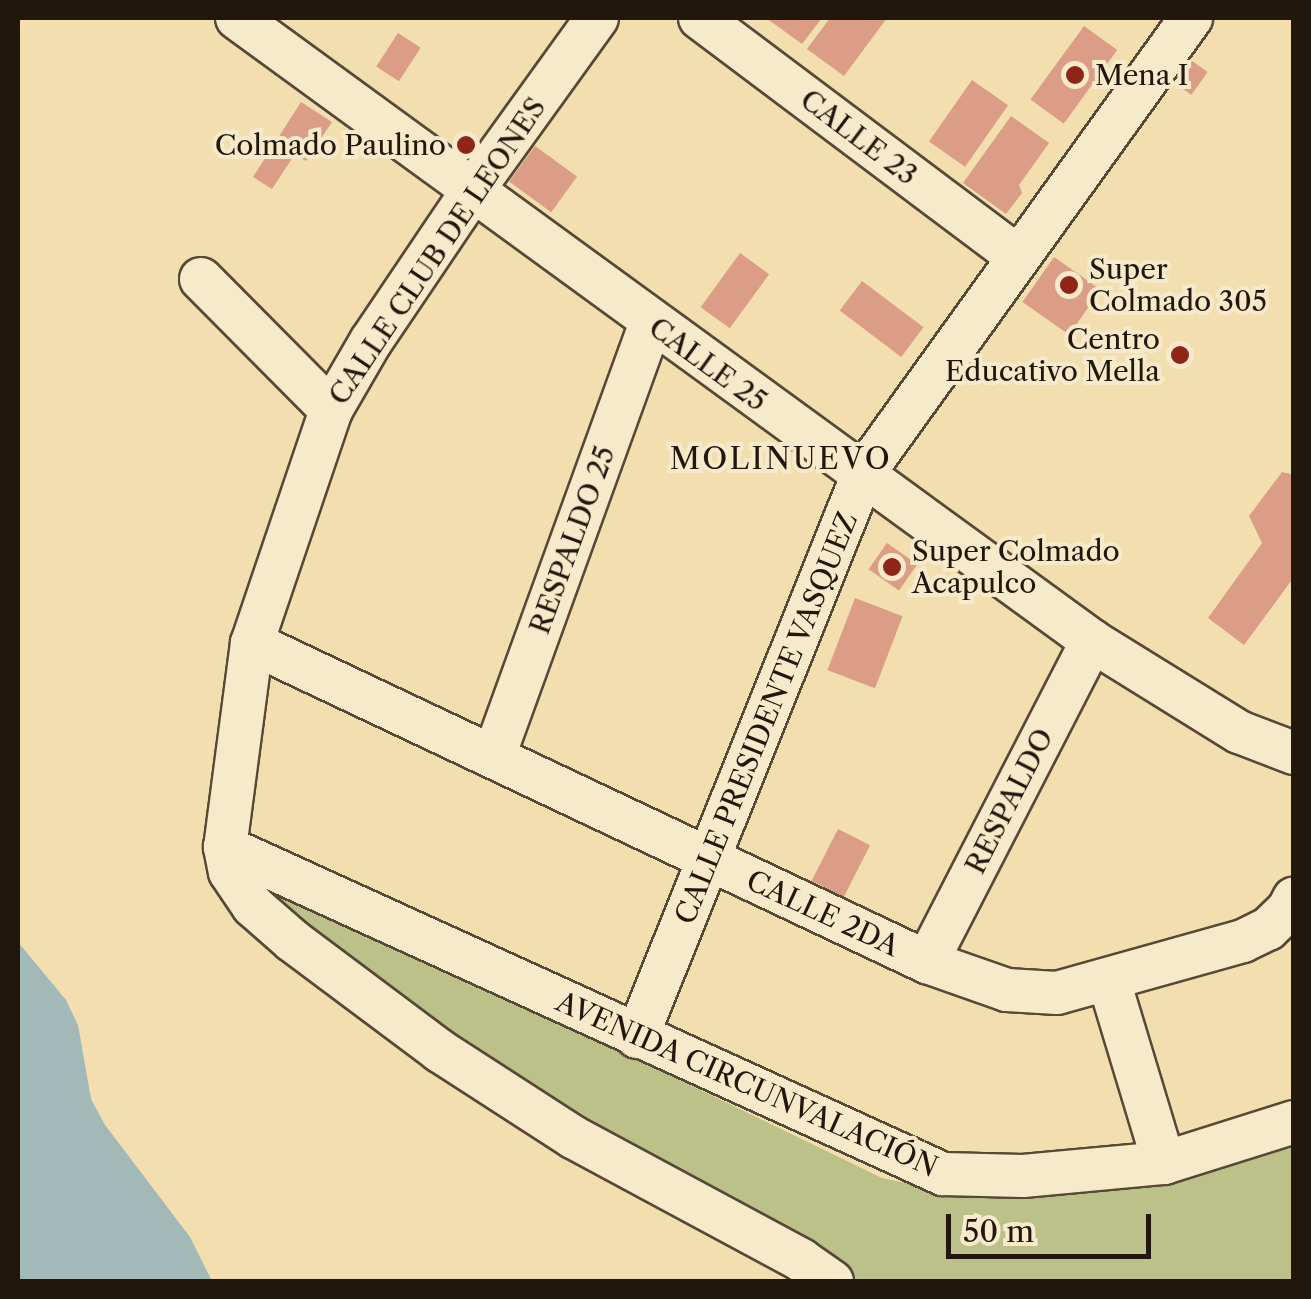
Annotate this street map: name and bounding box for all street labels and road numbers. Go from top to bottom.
street label: CALLE 23 [794,82,924,192]
street label: CALLE CLUB DE LEONES [322,91,552,411]
street label: CALLE 25 [643,310,773,418]
street label: RESPALDO 25 [522,442,622,638]
street label: CALLE PRESIDENTE VASQUEZ [668,507,864,929]
street label: RESPALDO [958,723,1060,879]
street label: CALLE 2DA [741,863,905,963]
street label: AVENIDA CIRCUNVALACIÓN [550,984,944,1184]

